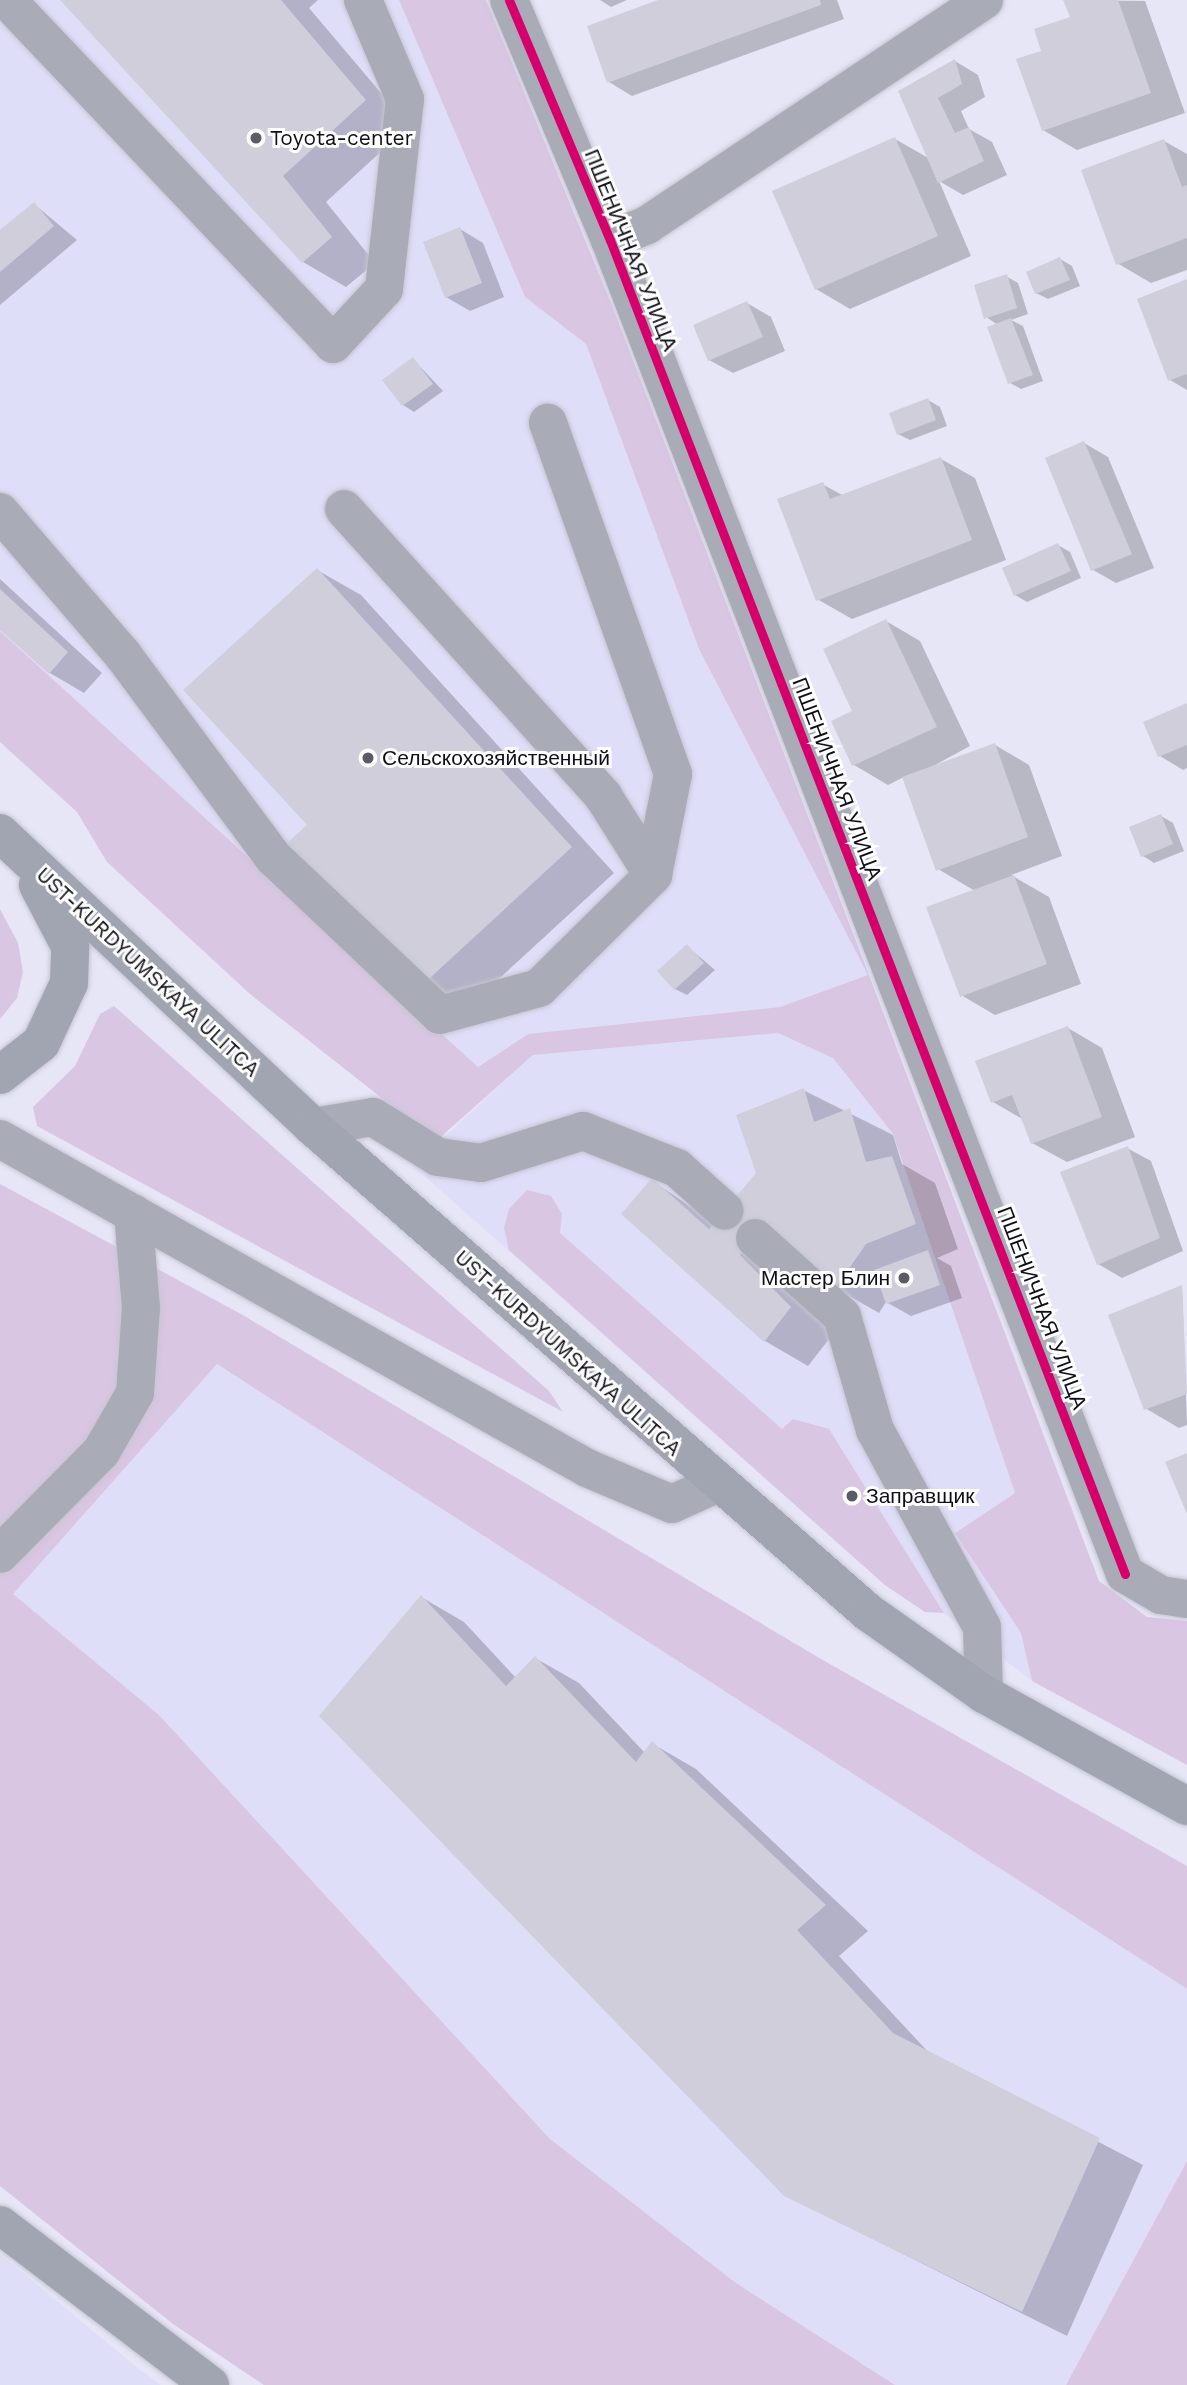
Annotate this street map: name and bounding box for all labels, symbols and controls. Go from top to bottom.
place label: Toyota-center [270,125,413,151]
marker: Toyota-center [248,130,264,146]
street label: ПШЕНИЧНАЯ УЛИЦА [579,146,683,354]
street label: ПШЕНИЧНАЯ УЛИЦА [787,674,887,884]
place label: Сельскохозяйственный [382,745,610,771]
marker: Сельскохозяйственный [360,750,376,766]
street label: UST-KURDYUMSKAYA ULITCA [31,862,265,1082]
street label: ПШЕНИЧНАЯ УЛИЦА [992,1203,1092,1413]
street label: UST-KURDYUMSKAYA ULITCA [449,1244,687,1462]
place label: Мастер Блин [761,1265,890,1291]
marker: Мастер Блин [896,1270,912,1286]
place label: Заправщик [866,1483,974,1509]
marker: Заправщик [844,1488,860,1504]

